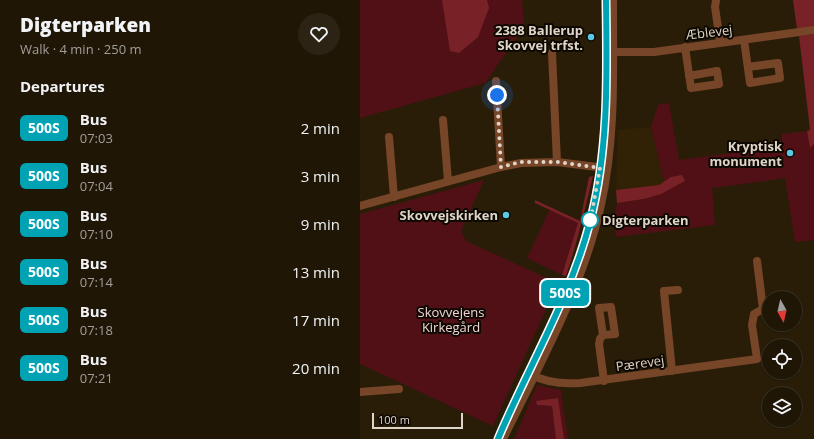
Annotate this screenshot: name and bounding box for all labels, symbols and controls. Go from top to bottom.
text: Digterparken [20,12,151,38]
button: heart [298,13,340,55]
street label: Æblevej [684,20,733,44]
place label: 2388 Ballerup Skovvej trfst. [495,21,583,54]
marker: 2388 Ballerup Skovvej trfst. [586,32,596,42]
text: Walk · 4 min · 250 m [20,40,142,58]
text: Departures [20,76,105,96]
your location [487,85,507,105]
text: Bus [80,109,107,129]
text: 500S [28,118,60,137]
text: 2 min [301,118,340,138]
text: 07:03 [80,129,113,147]
place label: Kryptisk monument [709,137,783,170]
marker: Kryptisk monument [785,148,795,158]
text: Bus [80,157,107,177]
text: 500S [28,166,60,185]
text: 3 min [301,166,340,186]
text: 07:04 [80,177,113,195]
text: Bus [80,205,107,225]
place label: Skovvejskirken [400,206,498,224]
marker: Skovvejskirken [501,210,511,220]
marker: Digterparken [581,211,599,229]
place label: Digterparken [602,211,688,229]
text: 500S [28,214,60,233]
text: 9 min [301,214,340,234]
text: 07:10 [80,225,113,243]
text: Bus [80,253,107,273]
text: 500S [28,262,60,281]
text: 13 min [292,262,340,282]
text: 07:14 [80,273,113,291]
line badge: 500S [537,280,593,306]
text: 500S [549,283,581,302]
north arrow [762,291,802,331]
map controls [762,291,802,427]
text: Bus [80,301,107,321]
park label: Skovvejens Kirkegård [418,303,484,336]
text: 500S [28,310,60,329]
text: 17 min [292,310,340,330]
text: 07:18 [80,321,113,339]
button: locate [762,339,802,379]
text: Bus [80,349,107,369]
street label: Pærevej [615,351,665,375]
text: 500S [28,358,60,377]
text: 20 min [292,358,340,378]
text: 07:21 [80,369,113,387]
button: layers [762,387,802,427]
scale bar [372,411,463,430]
text: 100 m [378,412,410,427]

